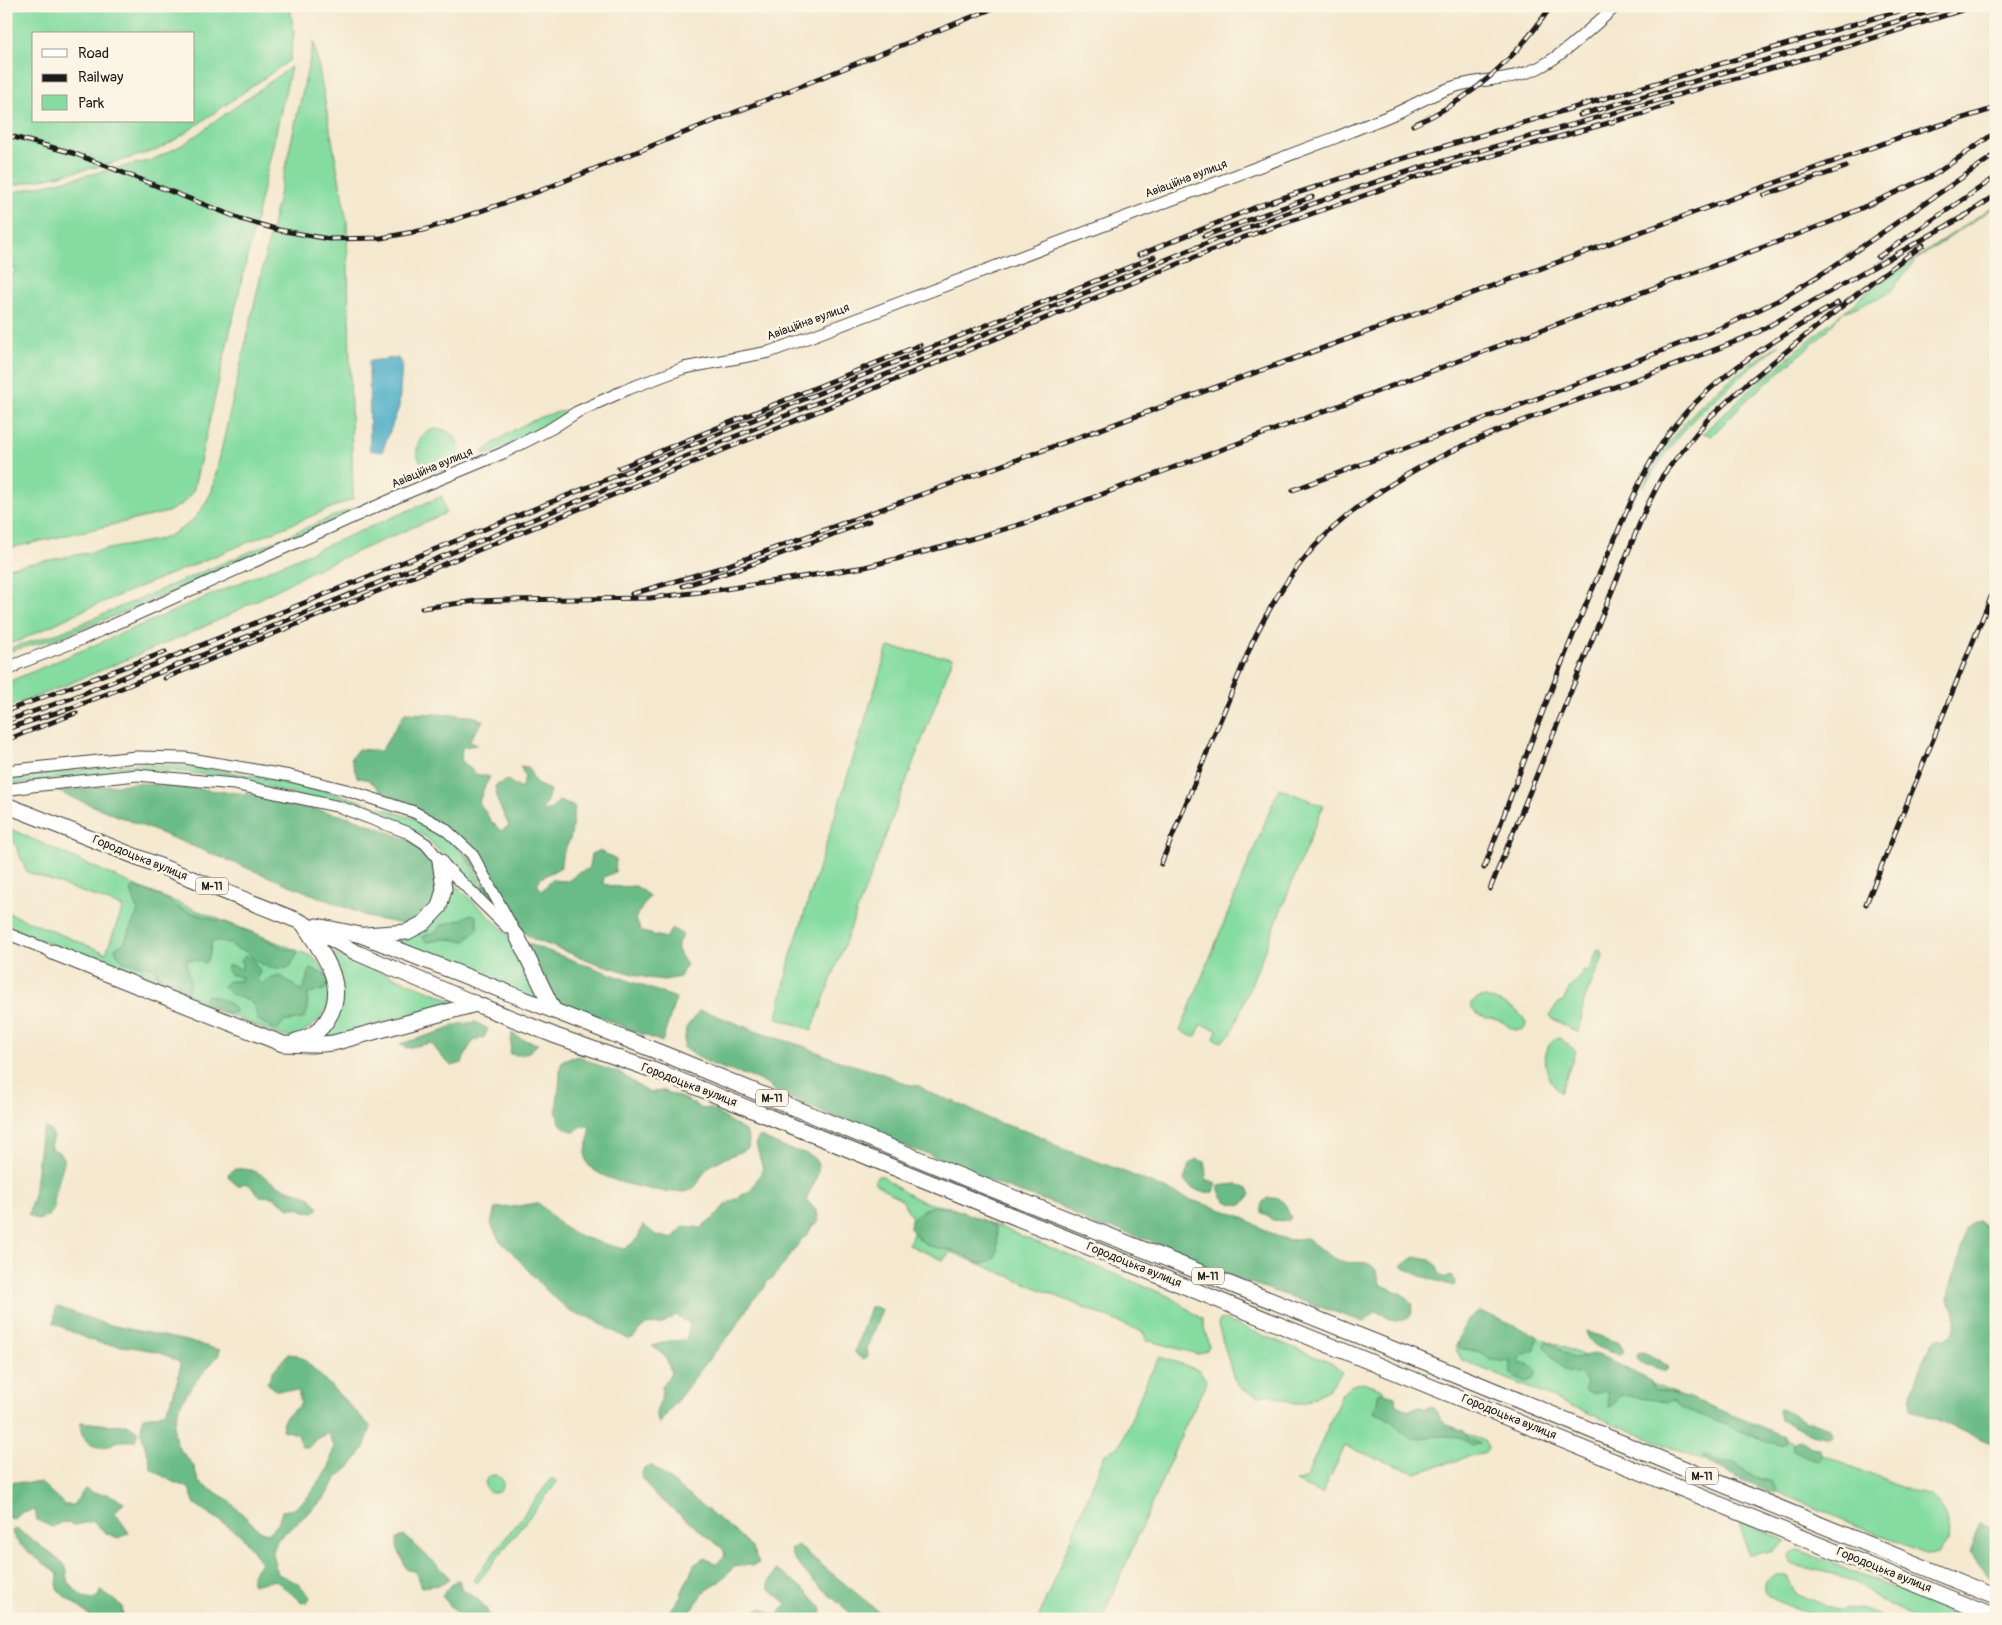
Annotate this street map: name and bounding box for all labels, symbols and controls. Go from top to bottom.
legend [32,32,195,122]
text: Road [78,44,109,63]
text: Railway [78,68,124,87]
text: Park [78,94,105,113]
street label: Авіаційна вулиця [1143,156,1230,202]
street label: Авіаційна вулиця [765,300,852,344]
street label: Авіаційна вулиця [389,444,475,492]
street label: Городоцька вулиця [90,832,190,884]
road number: М-11 [196,878,228,894]
street label: Городоцька вулиця [639,1060,739,1110]
road number: М-11 [756,1090,788,1106]
street label: Городоцька вулиця [1084,1239,1184,1291]
road number: М-11 [1192,1268,1224,1284]
street label: Городоцька вулиця [1459,1391,1559,1443]
road number: М-11 [1686,1468,1718,1484]
street label: Городоцька вулиця [1834,1544,1934,1596]

